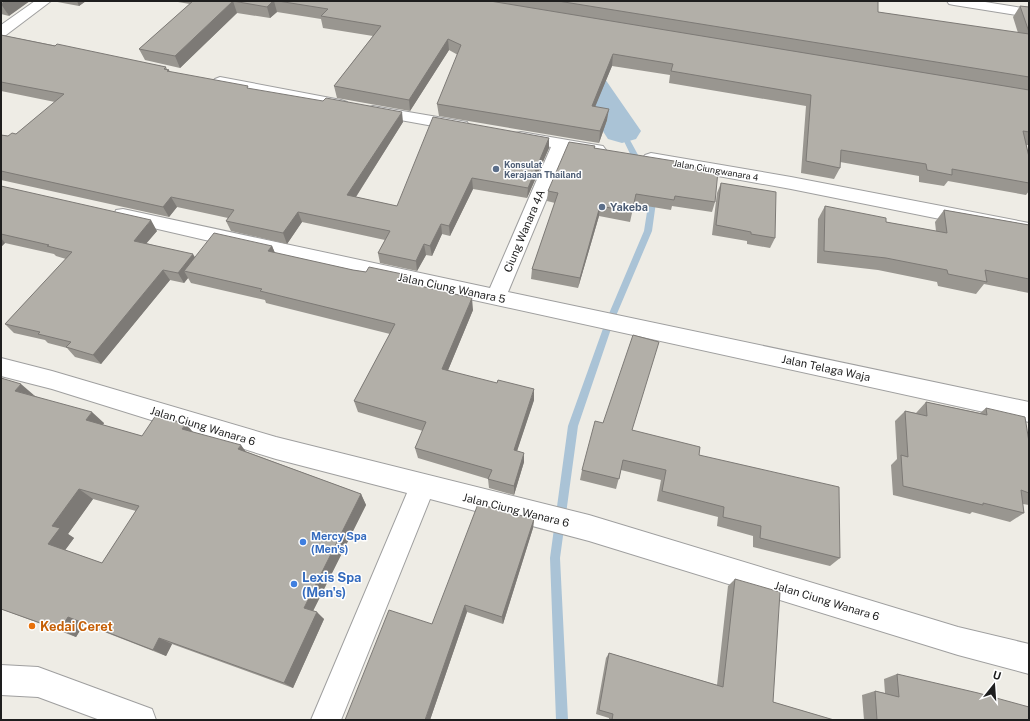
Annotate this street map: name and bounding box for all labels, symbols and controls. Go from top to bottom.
street label: Jalan Ciungwanara 4 [673,157,760,183]
place label: Konsulat Kerajaan Thailand [504,159,581,180]
marker: Konsulat Kerajaan Thailand [491,164,501,174]
street label: Ciung Wanara 4A [501,188,547,274]
place label: Yakeba [610,201,648,213]
marker: Yakeba [597,202,607,212]
street label: Jalan Ciung Wanara 5 [397,271,507,305]
street label: Jalan Telaga Waja [781,353,871,383]
street label: Jalan Ciung Wanara 6 [149,404,257,448]
street label: Jalan Ciung Wanara 6 [462,491,571,529]
place label: Mercy Spa (Men's) [311,530,367,555]
marker: Mercy Spa (Men's) [298,537,308,547]
place label: Lexis Spa (Men's) [302,570,361,600]
marker: Lexis Spa (Men's) [289,579,299,589]
street label: Jalan Ciung Wanara 6 [773,579,881,623]
place label: Kedai Ceret [40,619,113,634]
marker: Kedai Ceret [27,621,37,631]
north arrow [974,665,1014,705]
text: U [991,669,1003,682]

